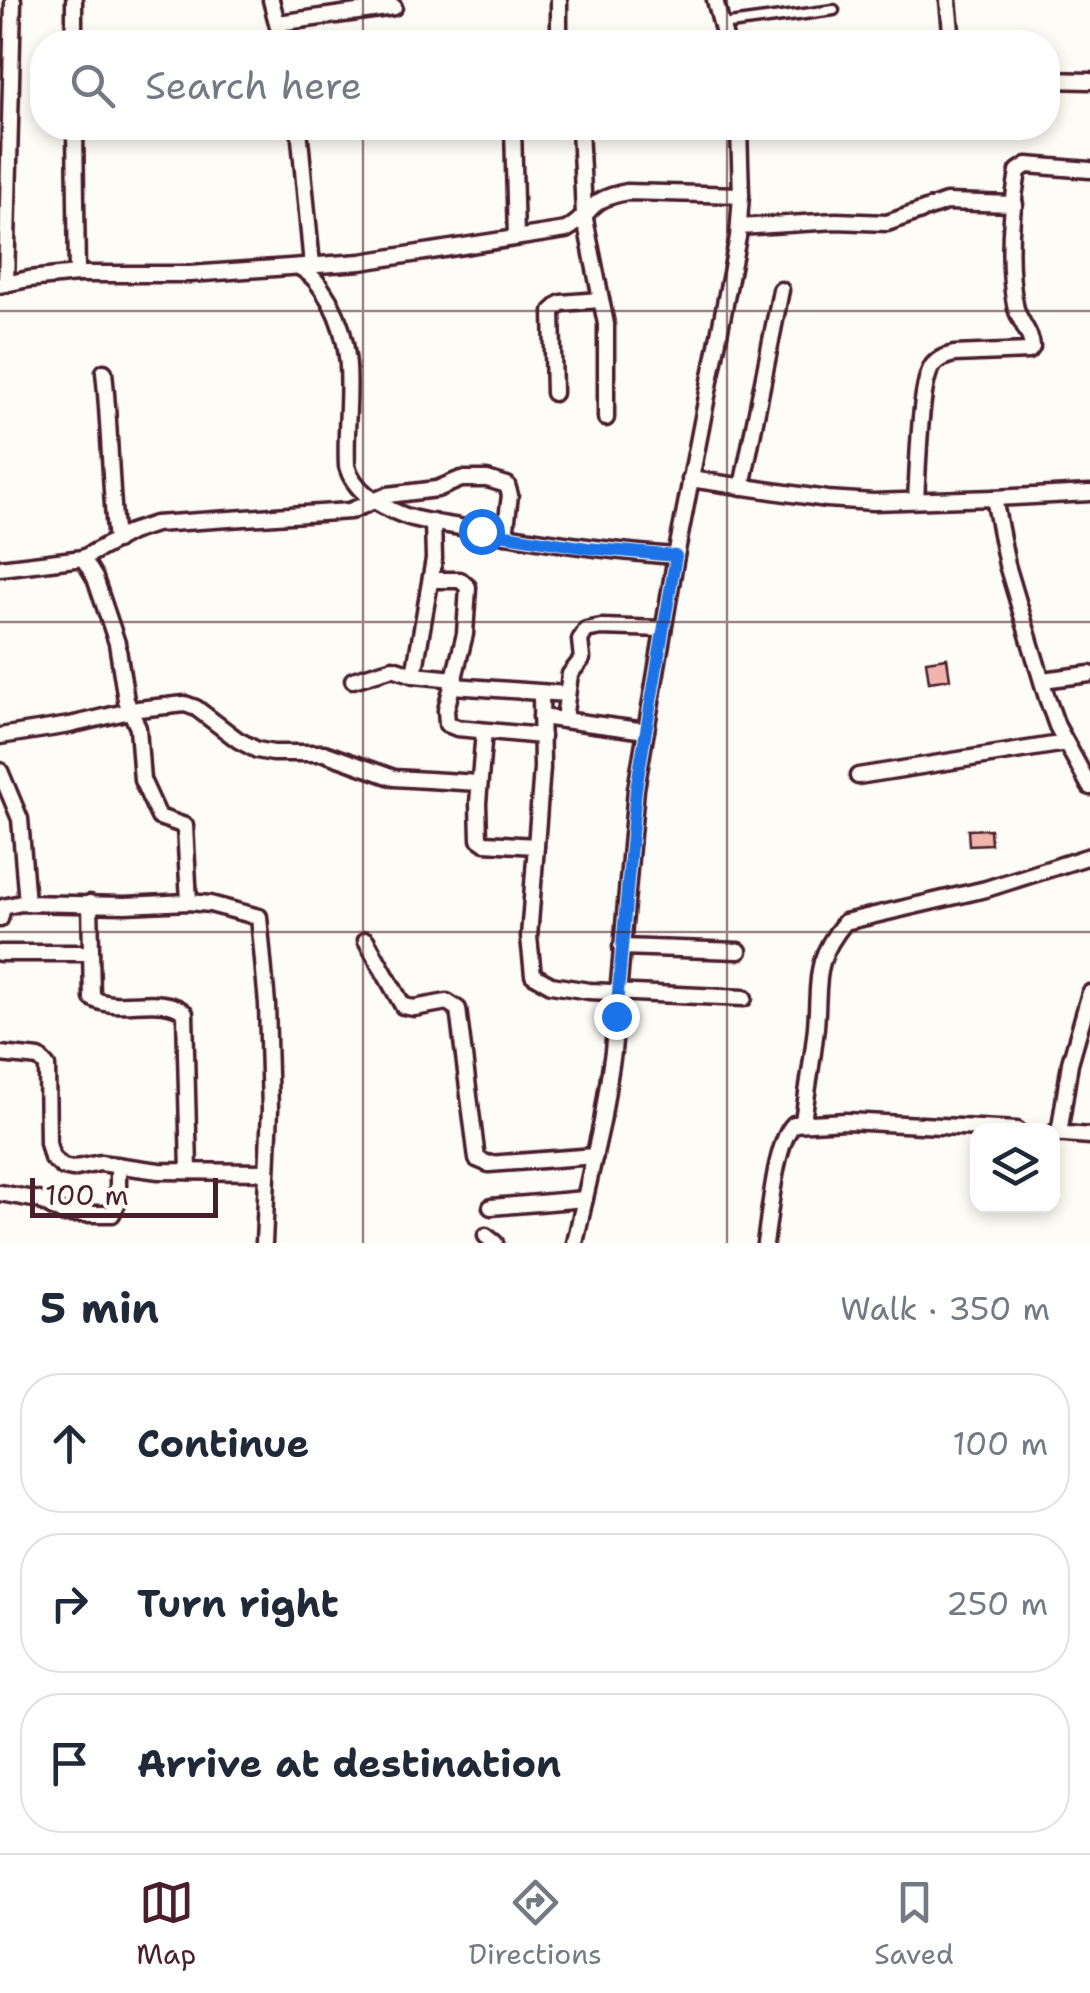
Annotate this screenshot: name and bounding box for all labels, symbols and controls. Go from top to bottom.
search box [30,30,1060,140]
icon: search [65,58,120,113]
text: Search here [145,60,362,111]
route start [459,509,505,555]
route end [594,994,640,1040]
map controls [970,1123,1060,1213]
button: layers [970,1123,1060,1213]
scale bar [30,1173,218,1218]
text: 100 m [45,1176,129,1214]
text: 5 min [40,1280,159,1336]
text: Walk · 350 m [840,1287,1050,1330]
icon: ahead [42,1416,97,1471]
text: Continue [137,1418,309,1469]
text: 100 m [952,1422,1048,1465]
icon: right [42,1576,97,1631]
text: Turn right [137,1578,339,1629]
text: 250 m [946,1582,1048,1625]
icon: arrive [42,1736,97,1791]
text: Arrive at destination [137,1738,561,1789]
tab: Map [136,1875,196,1973]
tab: Directions [469,1875,602,1973]
tab: Saved [874,1875,954,1973]

